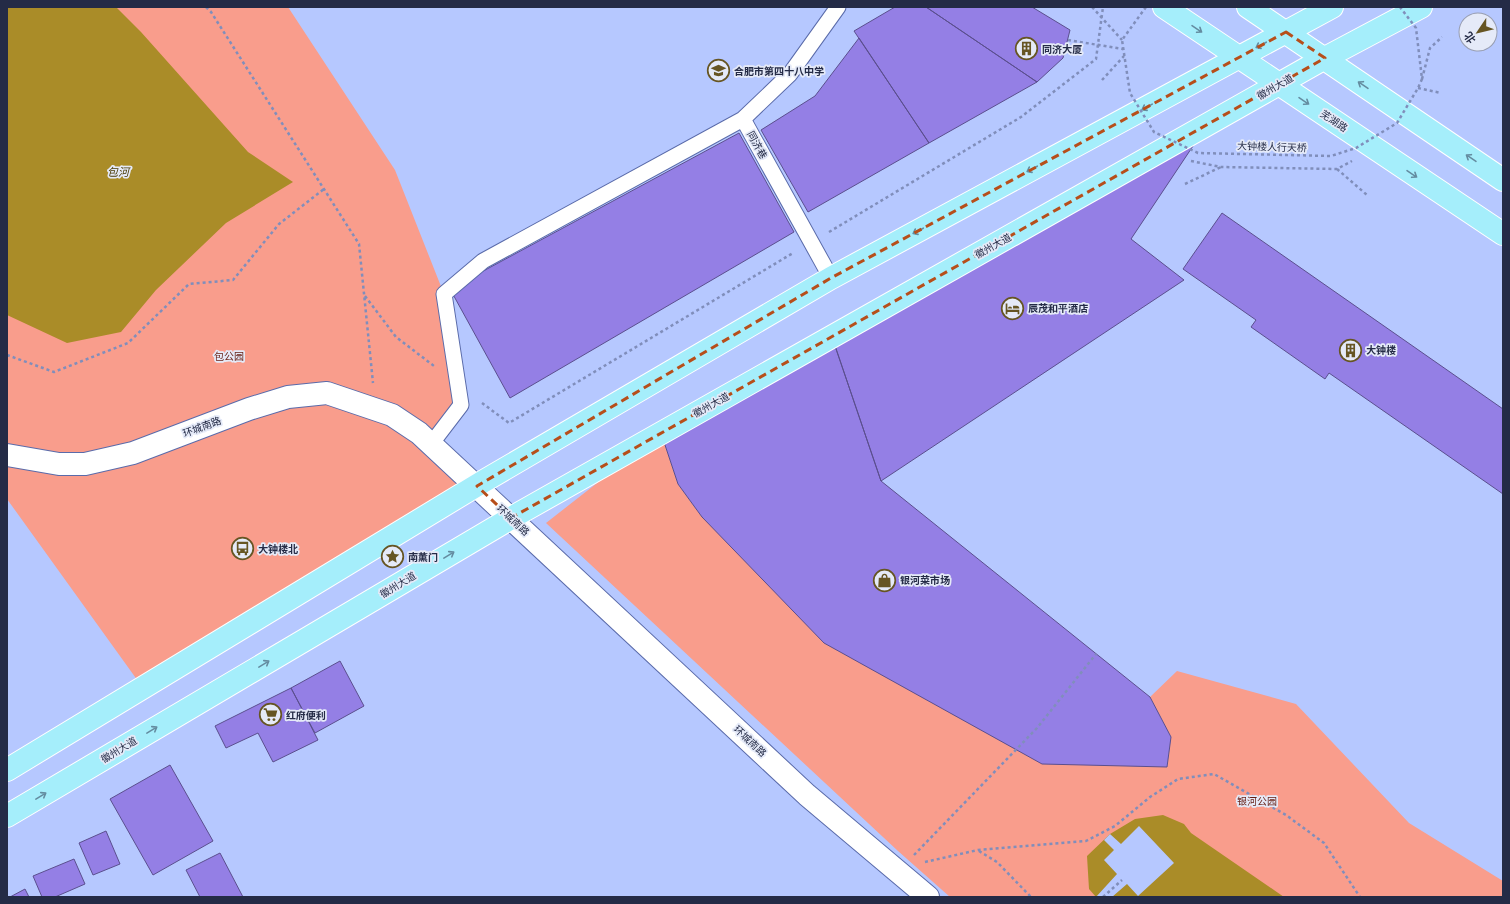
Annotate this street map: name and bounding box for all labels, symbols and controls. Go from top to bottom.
north arrow [1458,12,1498,52]
one-way arrow [1191,25,1202,33]
text: 北 [1462,30,1478,46]
building icon: 同济大厦 [1014,36,1040,62]
one-way arrow [1255,42,1267,50]
place label: 同济大厦 [1042,44,1082,55]
school or university icon: 合肥市第四十八中学 [706,58,732,84]
place label: 合肥市第四十八中学 [734,66,824,77]
street label: 徽州大道 [1255,72,1295,102]
one-way arrow [1358,81,1369,89]
one-way arrow [1299,97,1310,105]
one-way arrow [1141,104,1153,112]
street label: 芜湖路 [1318,108,1350,134]
street label: 同济巷 [745,129,769,161]
street label: 大钟楼人行天桥 [1237,140,1307,154]
one-way arrow [1466,154,1477,162]
water label: 包河 [107,166,131,178]
one-way arrow [1027,166,1039,174]
one-way arrow [1407,169,1418,178]
one-way arrow [912,228,924,236]
street label: 徽州大道 [973,231,1013,261]
hotel icon: 辰茂和平酒店 [999,295,1025,321]
place label: 辰茂和平酒店 [1028,303,1088,314]
building icon: 大钟楼 [1338,337,1364,363]
place label: 大钟楼 [1366,345,1396,356]
park label: 包公园 [214,351,244,362]
street label: 徽州大道 [691,390,731,420]
street label: 环城南路 [181,415,223,439]
street label: 环城南路 [495,502,531,538]
bus stop icon: 大钟楼北 [230,536,256,562]
place label: 大钟楼北 [258,544,298,555]
place icon: 南薰门 [379,544,405,570]
one-way arrow [443,551,455,559]
place label: 南薰门 [408,552,438,563]
shop icon: 银河菜市场 [871,567,897,593]
street label: 徽州大道 [378,570,418,600]
place label: 银河菜市场 [900,575,950,586]
one-way arrow [258,659,270,667]
supermarket icon: 红府便利 [258,702,284,728]
place label: 红府便利 [286,710,326,721]
street label: 环城南路 [732,723,768,759]
one-way arrow [146,726,157,734]
street label: 徽州大道 [99,735,139,765]
one-way arrow [35,792,47,800]
park label: 银河公园 [1237,796,1277,807]

